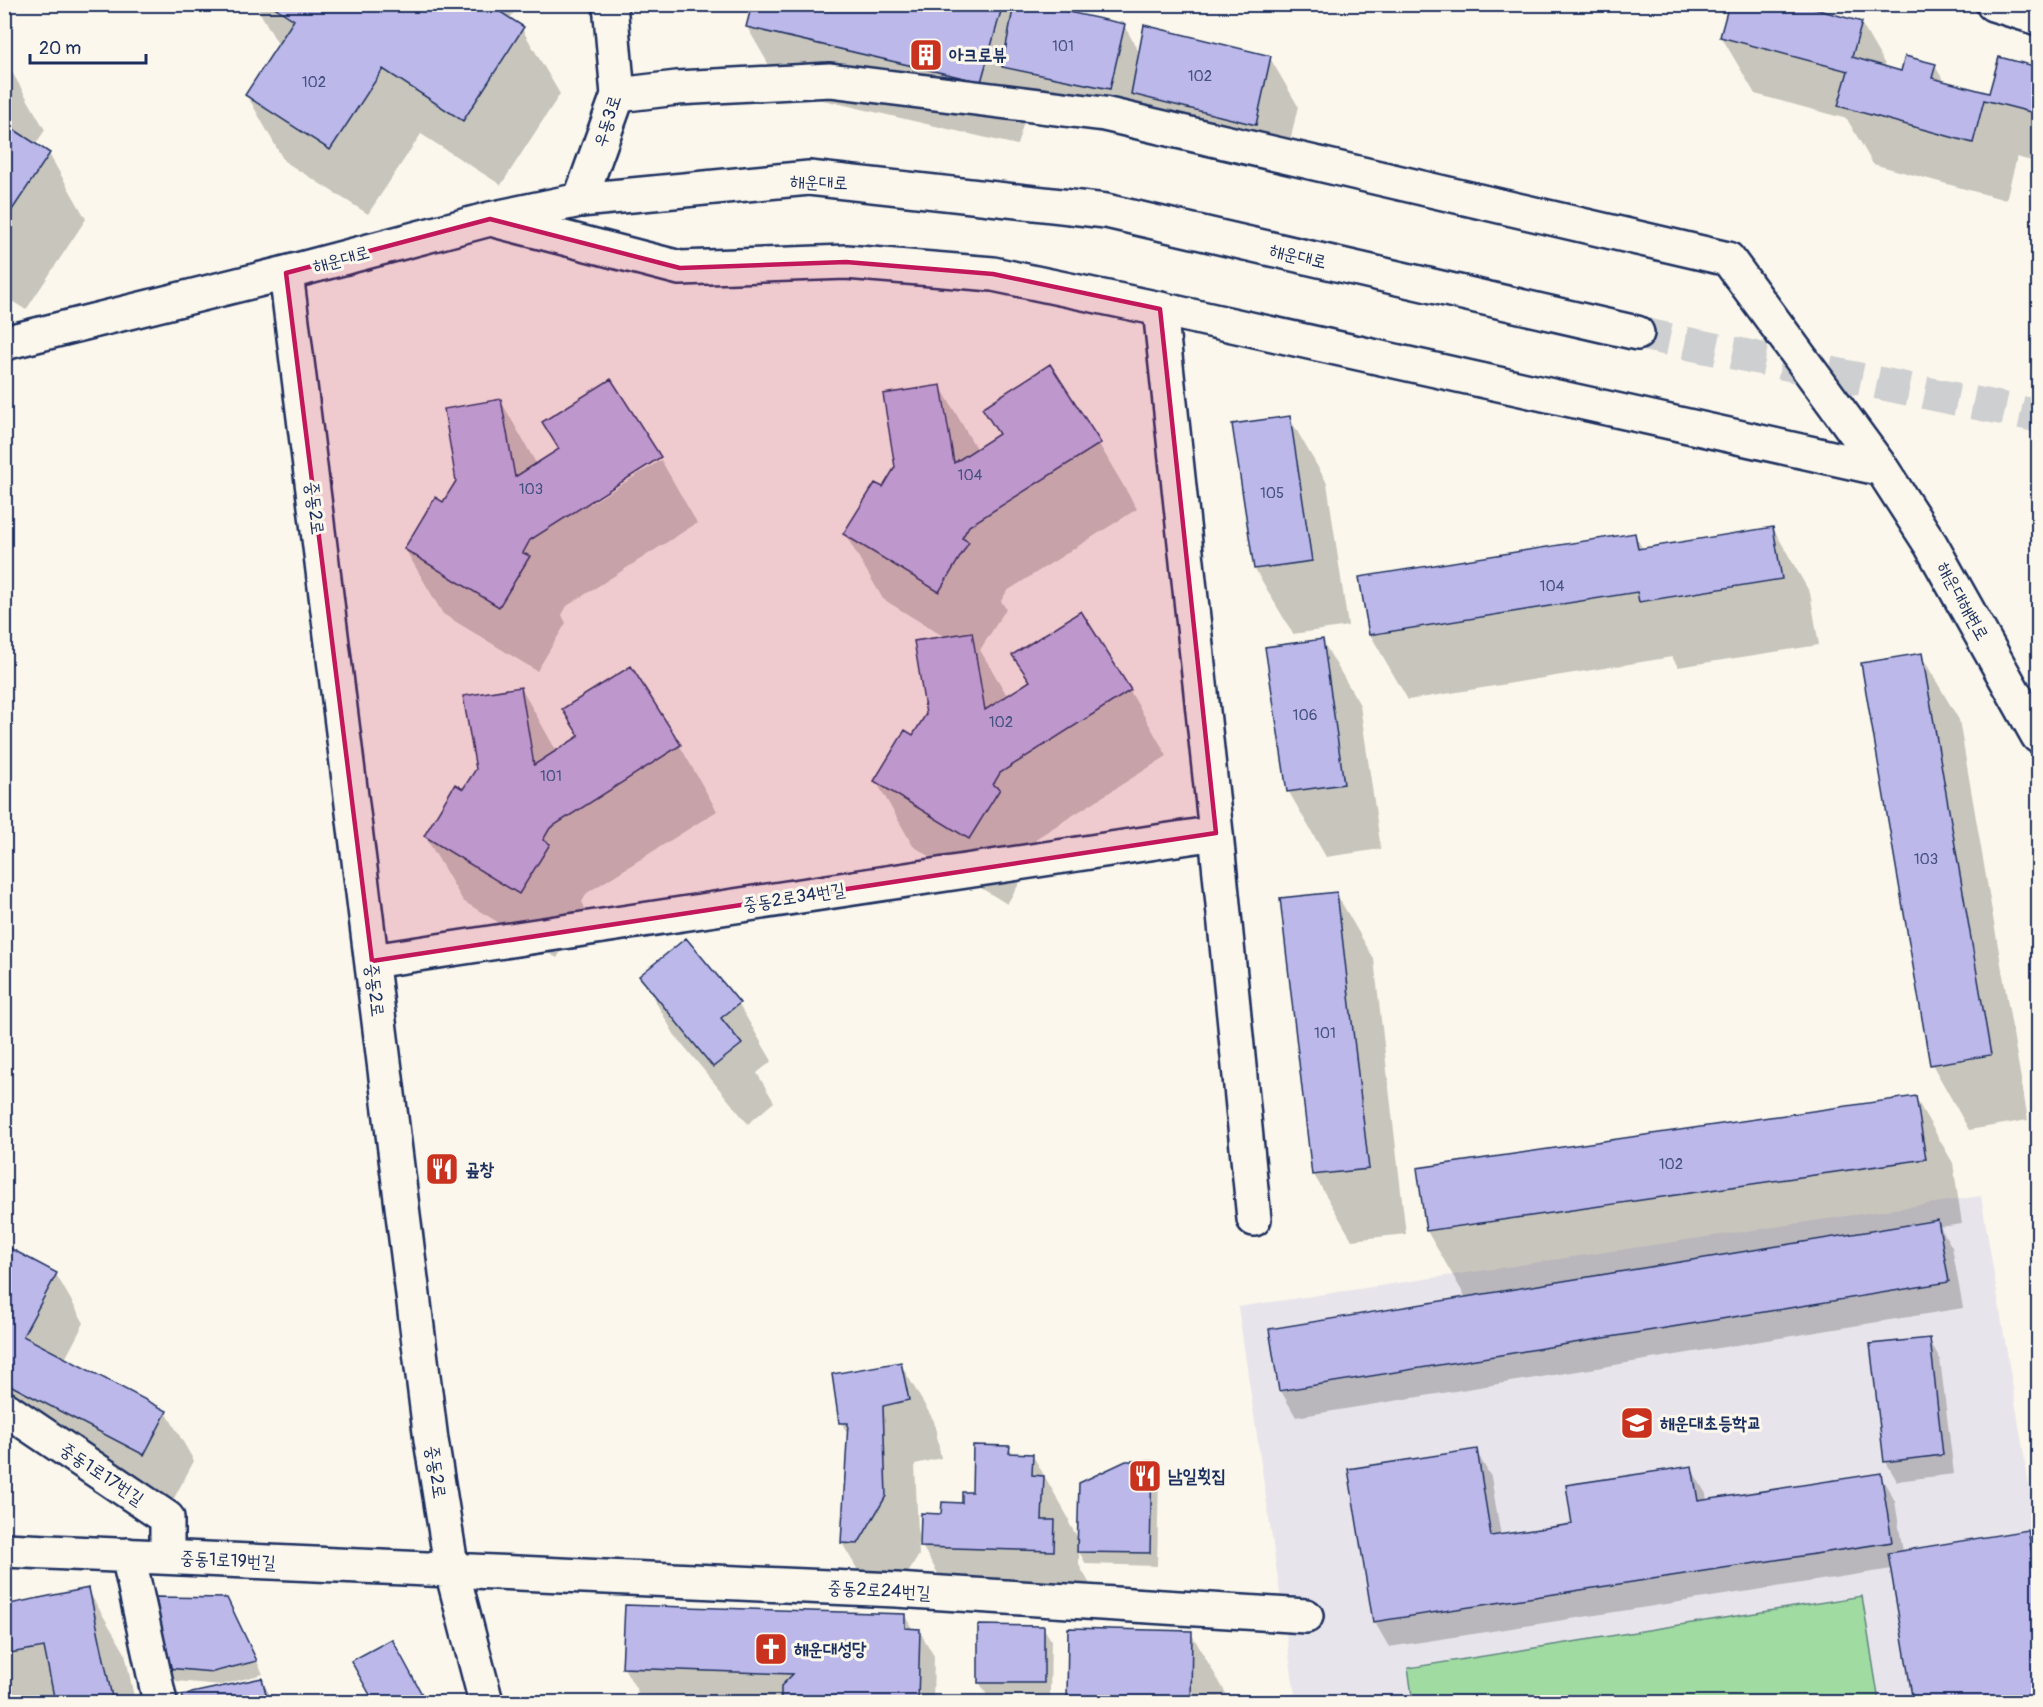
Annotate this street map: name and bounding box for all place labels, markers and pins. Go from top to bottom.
building icon: 아크로뷰 [908,37,944,73]
place label: 아크로뷰 [949,44,1007,67]
restaurant icon: 곺창 [424,1151,460,1187]
place label: 곺창 [465,1158,494,1181]
school or university icon: 해운대초등학교 [1619,1405,1655,1441]
place label: 해운대초등학교 [1660,1412,1761,1435]
restaurant icon: 남일횟집 [1127,1458,1163,1494]
place label: 남일횟집 [1168,1465,1226,1488]
church icon: 해운대성당 [753,1631,789,1667]
place label: 해운대성당 [794,1638,867,1661]

